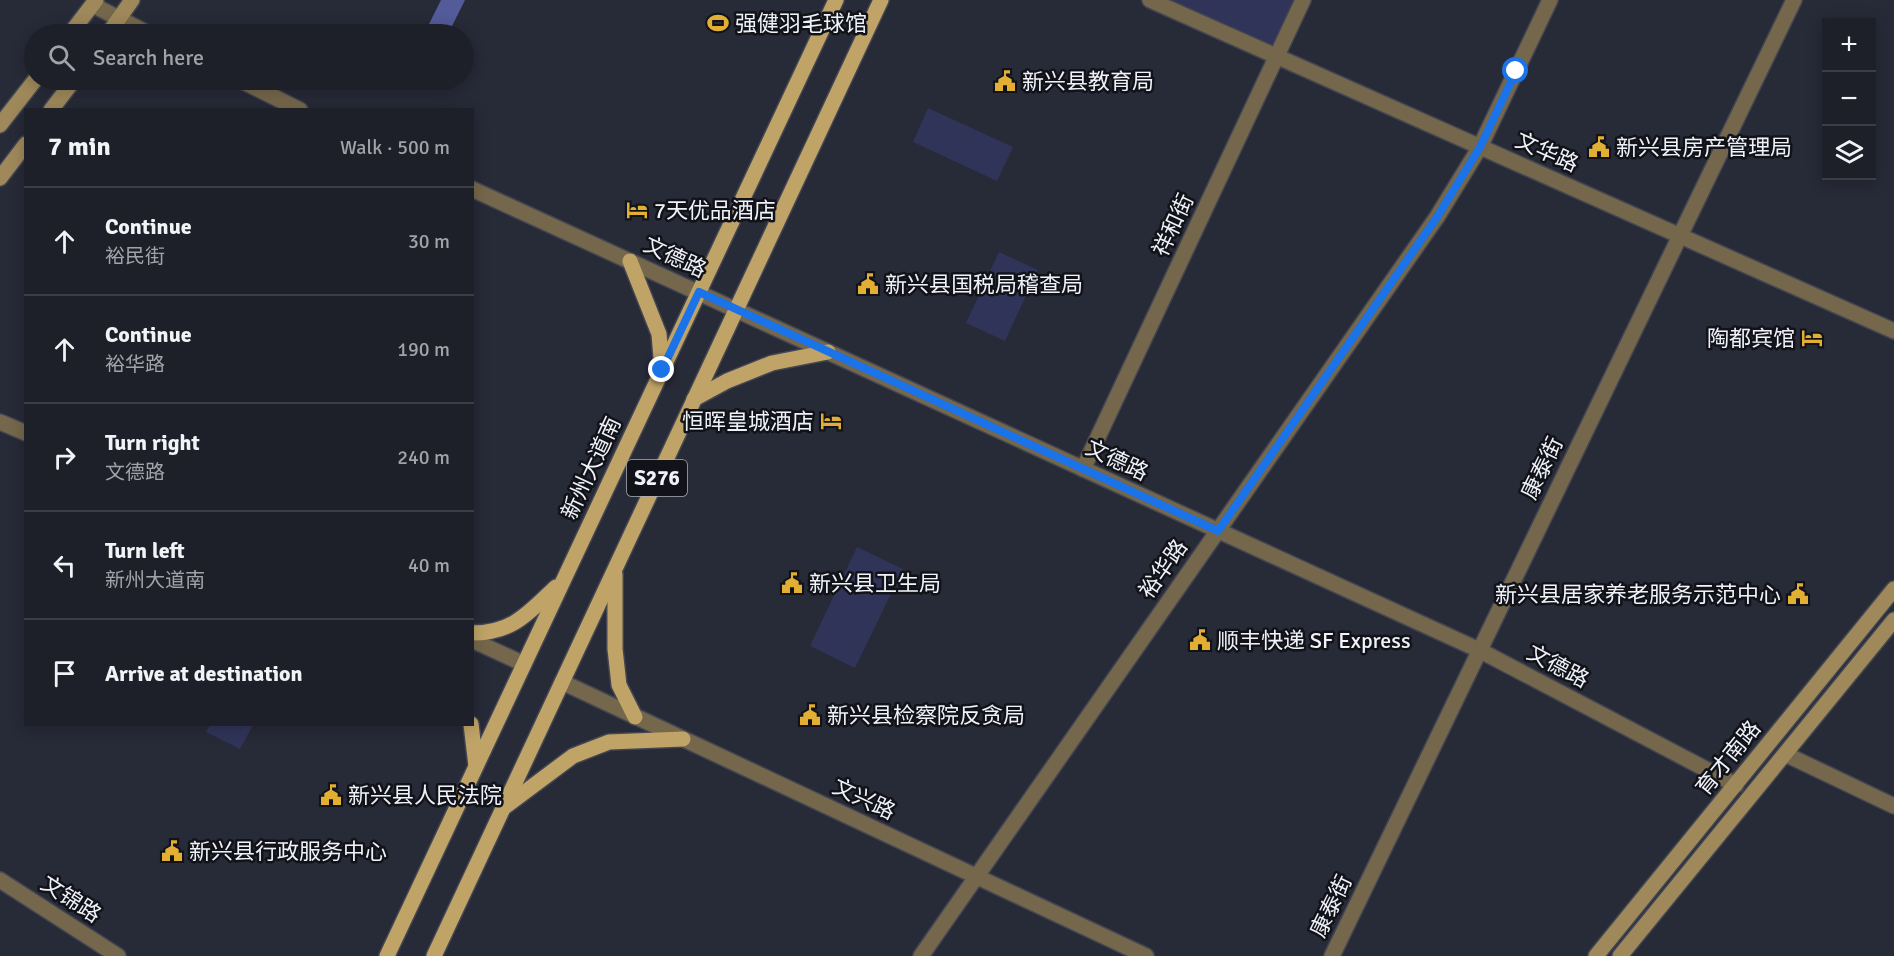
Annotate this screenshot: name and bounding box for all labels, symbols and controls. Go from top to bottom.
place label: 强健羽毛球馆 [735,10,867,37]
sports icon: 强健羽毛球馆 [706,11,730,35]
map controls [1822,18,1876,180]
button: + [1822,18,1876,72]
search box [24,24,474,90]
icon: search [45,41,78,74]
text: Search here [93,44,204,71]
route start [1502,57,1528,83]
place label: 新兴县教育局 [1022,68,1154,95]
public building icon: 新兴县教育局 [993,69,1017,93]
button: − [1822,72,1876,126]
street label: 文华路 [1511,126,1583,178]
button: layers [1822,126,1876,180]
text: 7 min [48,131,111,163]
place label: 新兴县房产管理局 [1616,134,1792,161]
text: Walk · 500 m [340,135,450,160]
public building icon: 新兴县房产管理局 [1587,135,1611,159]
street label: 祥和街 [1147,189,1199,261]
place label: 7天优品酒店 [654,197,776,224]
hotel icon: 7天优品酒店 [625,198,649,222]
text: Continue [105,213,192,240]
icon: ahead [48,225,81,258]
text: 30 m [408,229,450,254]
street label: 文德路 [639,231,711,283]
text: 裕民街 [105,244,165,269]
place label: 新兴县国税局稽查局 [885,271,1083,298]
public building icon: 新兴县国税局稽查局 [856,272,880,296]
text: Continue [105,321,192,348]
place label: 陶都宾馆 [1707,325,1795,352]
hotel icon: 陶都宾馆 [1800,326,1824,350]
icon: ahead [48,333,81,366]
text: 190 m [397,337,450,362]
text: 裕华路 [105,352,165,377]
route end [648,356,674,382]
place label: 恒晖皇城酒店 [682,408,814,435]
hotel icon: 恒晖皇城酒店 [819,409,843,433]
street label: 新州大道南 [556,412,626,524]
text: Turn right [105,429,200,456]
street label: 康泰街 [1515,432,1569,504]
street label: 文德路 [1081,434,1153,486]
icon: right [48,441,81,474]
text: 240 m [397,445,450,470]
text: 文德路 [105,460,165,485]
road number: S276 [627,460,687,496]
street label: 裕华路 [1133,534,1193,604]
text: Turn left [105,537,185,564]
icon: left [48,549,81,582]
text: 40 m [408,553,450,578]
text: 新州大道南 [105,568,205,593]
place label: 新兴县卫生局 [809,570,941,597]
public building icon: 新兴县卫生局 [780,571,804,595]
place label: 新兴县居家养老服务示范中心 [1495,581,1781,608]
public building icon: 新兴县居家养老服务示范中心 [1786,582,1810,606]
place label: 顺丰快递 SF Express [1217,627,1411,654]
public building icon: 顺丰快递 SF Express [1188,628,1212,652]
street label: 文德路 [1523,639,1593,693]
icon: arrive [48,657,81,690]
text: Arrive at destination [105,660,302,687]
place label: 新兴县检察院反贪局 [827,702,1025,729]
public building icon: 新兴县检察院反贪局 [798,703,822,727]
street label: 育才南路 [1690,715,1766,801]
street label: 文兴路 [828,773,900,825]
place label: 新兴县人民法院 [348,782,502,809]
public building icon: 新兴县人民法院 [319,783,343,807]
place label: 新兴县行政服务中心 [189,838,387,865]
public building icon: 新兴县行政服务中心 [160,839,184,863]
street label: 文锦路 [36,870,106,928]
street label: 康泰街 [1304,870,1358,942]

